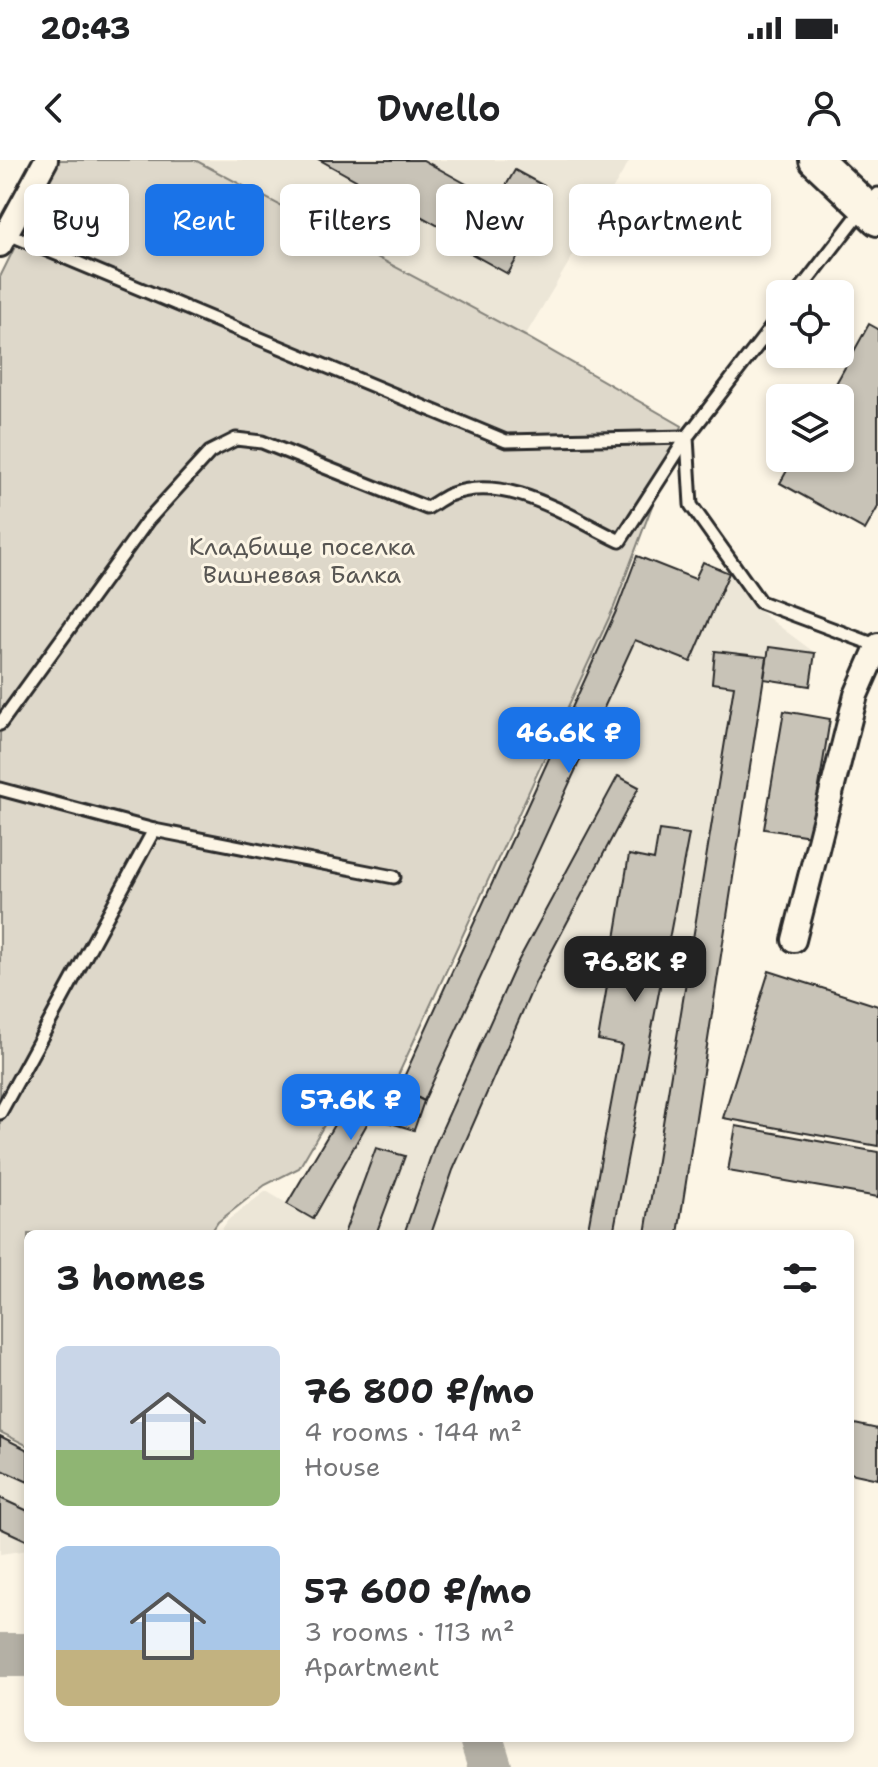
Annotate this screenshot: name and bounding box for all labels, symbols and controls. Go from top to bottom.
text: 20:43 [40,8,130,49]
text: Dwello [377,84,501,133]
icon: back [32,86,76,130]
icon: person [802,86,846,130]
chip: Buy [24,184,129,256]
chip: Rent [145,184,264,256]
chip: Filters [280,184,420,256]
chip: New [436,184,553,256]
chip: Apartment [569,184,771,256]
map controls [766,280,854,472]
button: locate [766,280,854,368]
button: layers [766,384,854,472]
park label: Кладбище поселка Вишневая Балка [189,531,415,591]
pin: 46.6K ₽ [495,707,643,775]
text: 46.6K ₽ [516,715,622,750]
pin: 76.8K ₽ [561,936,709,1004]
text: 76.8K ₽ [582,944,688,979]
pin: 57.6K ₽ [277,1074,425,1142]
text: 57.6K ₽ [300,1082,402,1117]
text: 3 homes [56,1255,205,1301]
icon: filters [778,1256,822,1300]
text: 76 800 ₽/mo [304,1368,535,1414]
icon: home [120,1378,216,1474]
text: 4 rooms · 144 m² [304,1414,522,1449]
text: House [304,1449,380,1484]
text: 57 600 ₽/mo [304,1568,532,1614]
icon: home [120,1578,216,1674]
text: 3 rooms · 113 m² [304,1614,515,1649]
text: Apartment [304,1649,440,1684]

